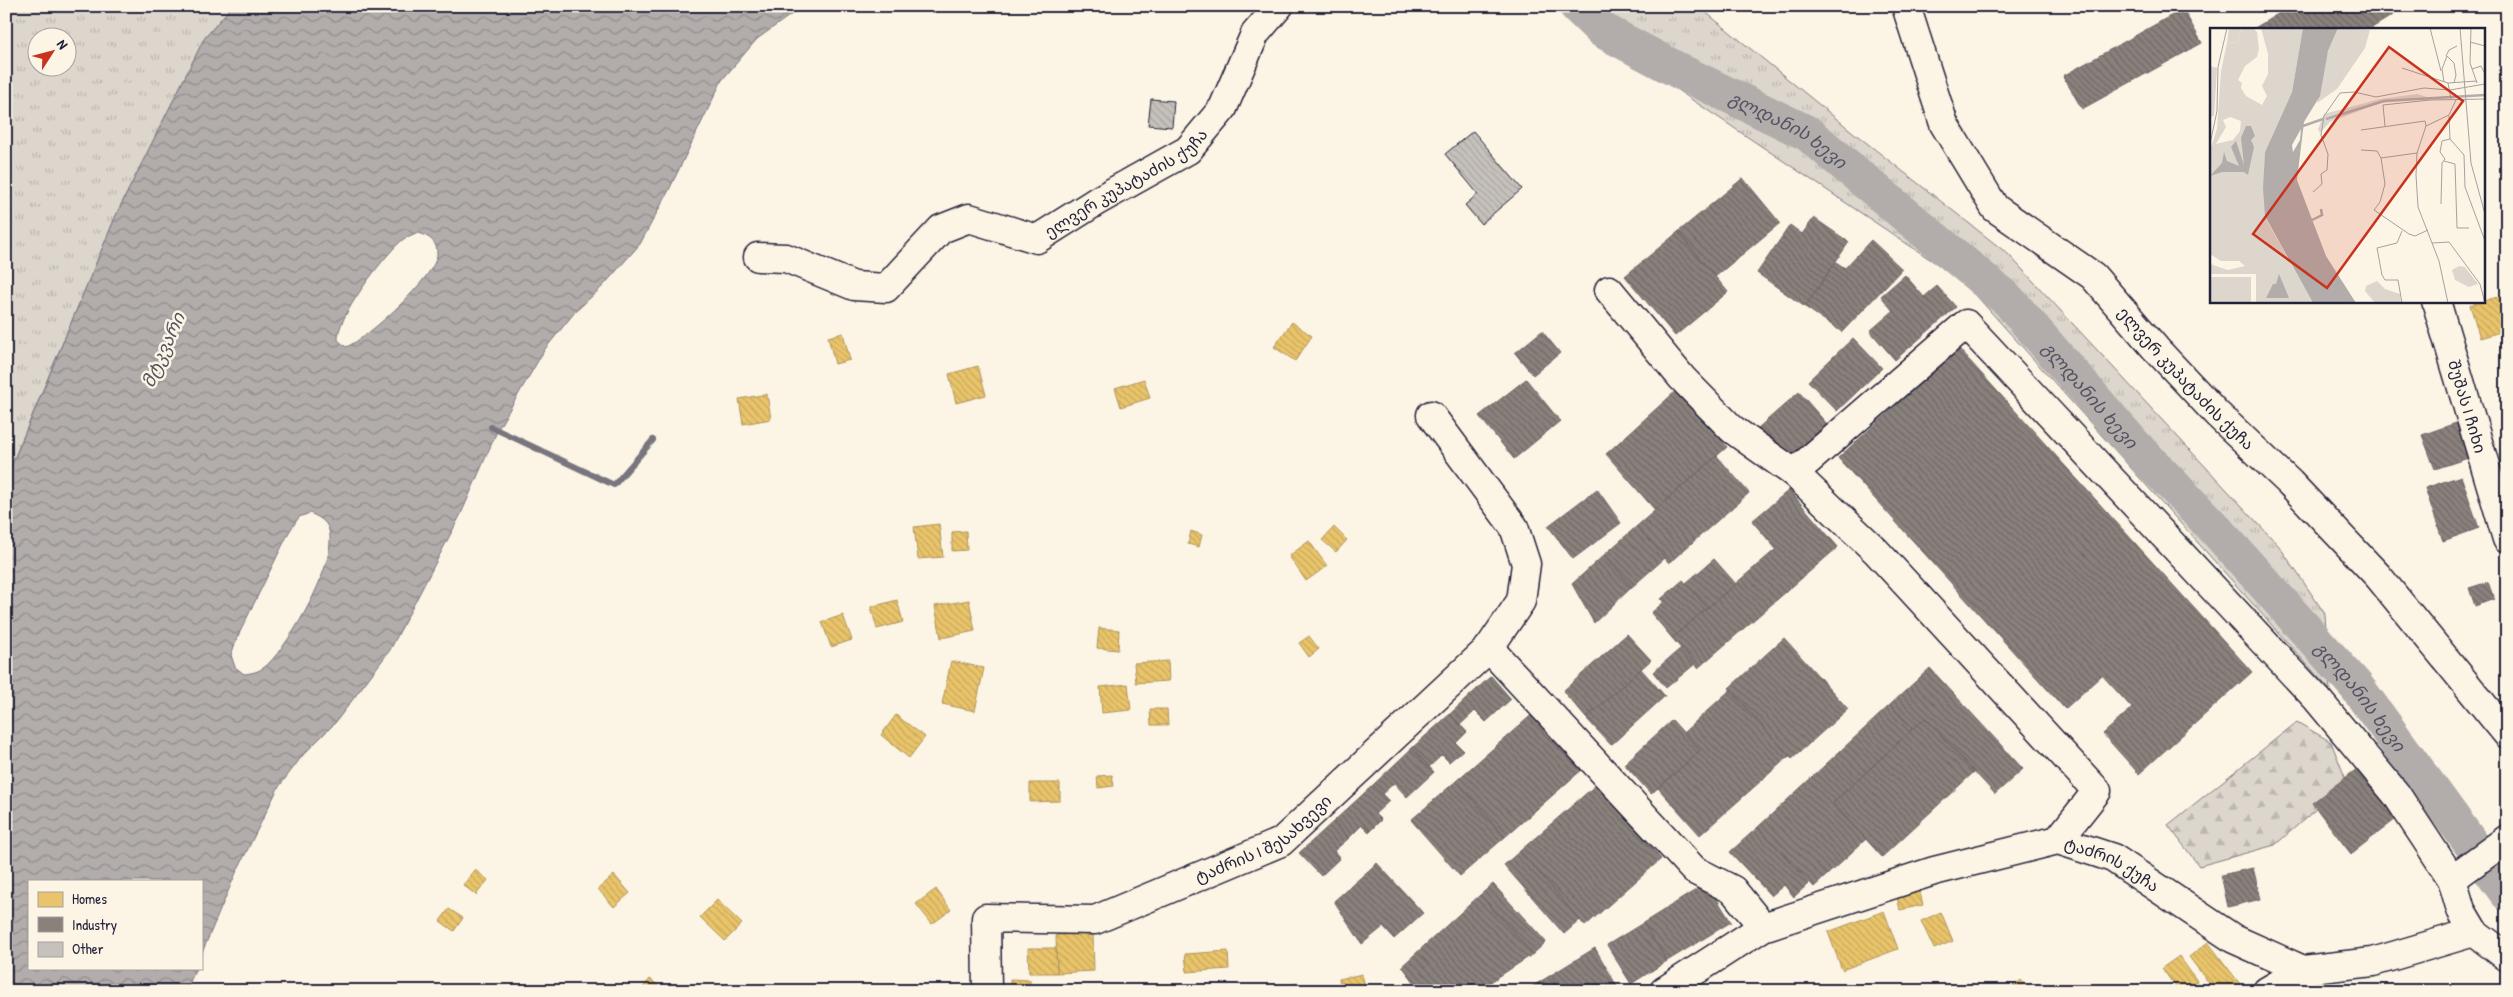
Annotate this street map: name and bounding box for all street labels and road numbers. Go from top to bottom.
street label: ელვერ კუპატაძის ქუჩა [1040,124,1212,243]
street label: ელვერ კუპატაძის ქუჩა [2113,302,2259,455]
street label: შუშას I ჩიხი [2443,357,2492,456]
street label: ტაძრის I შესახვევი [1192,790,1336,888]
street label: ტაძრის ქუჩა [2062,832,2163,897]

